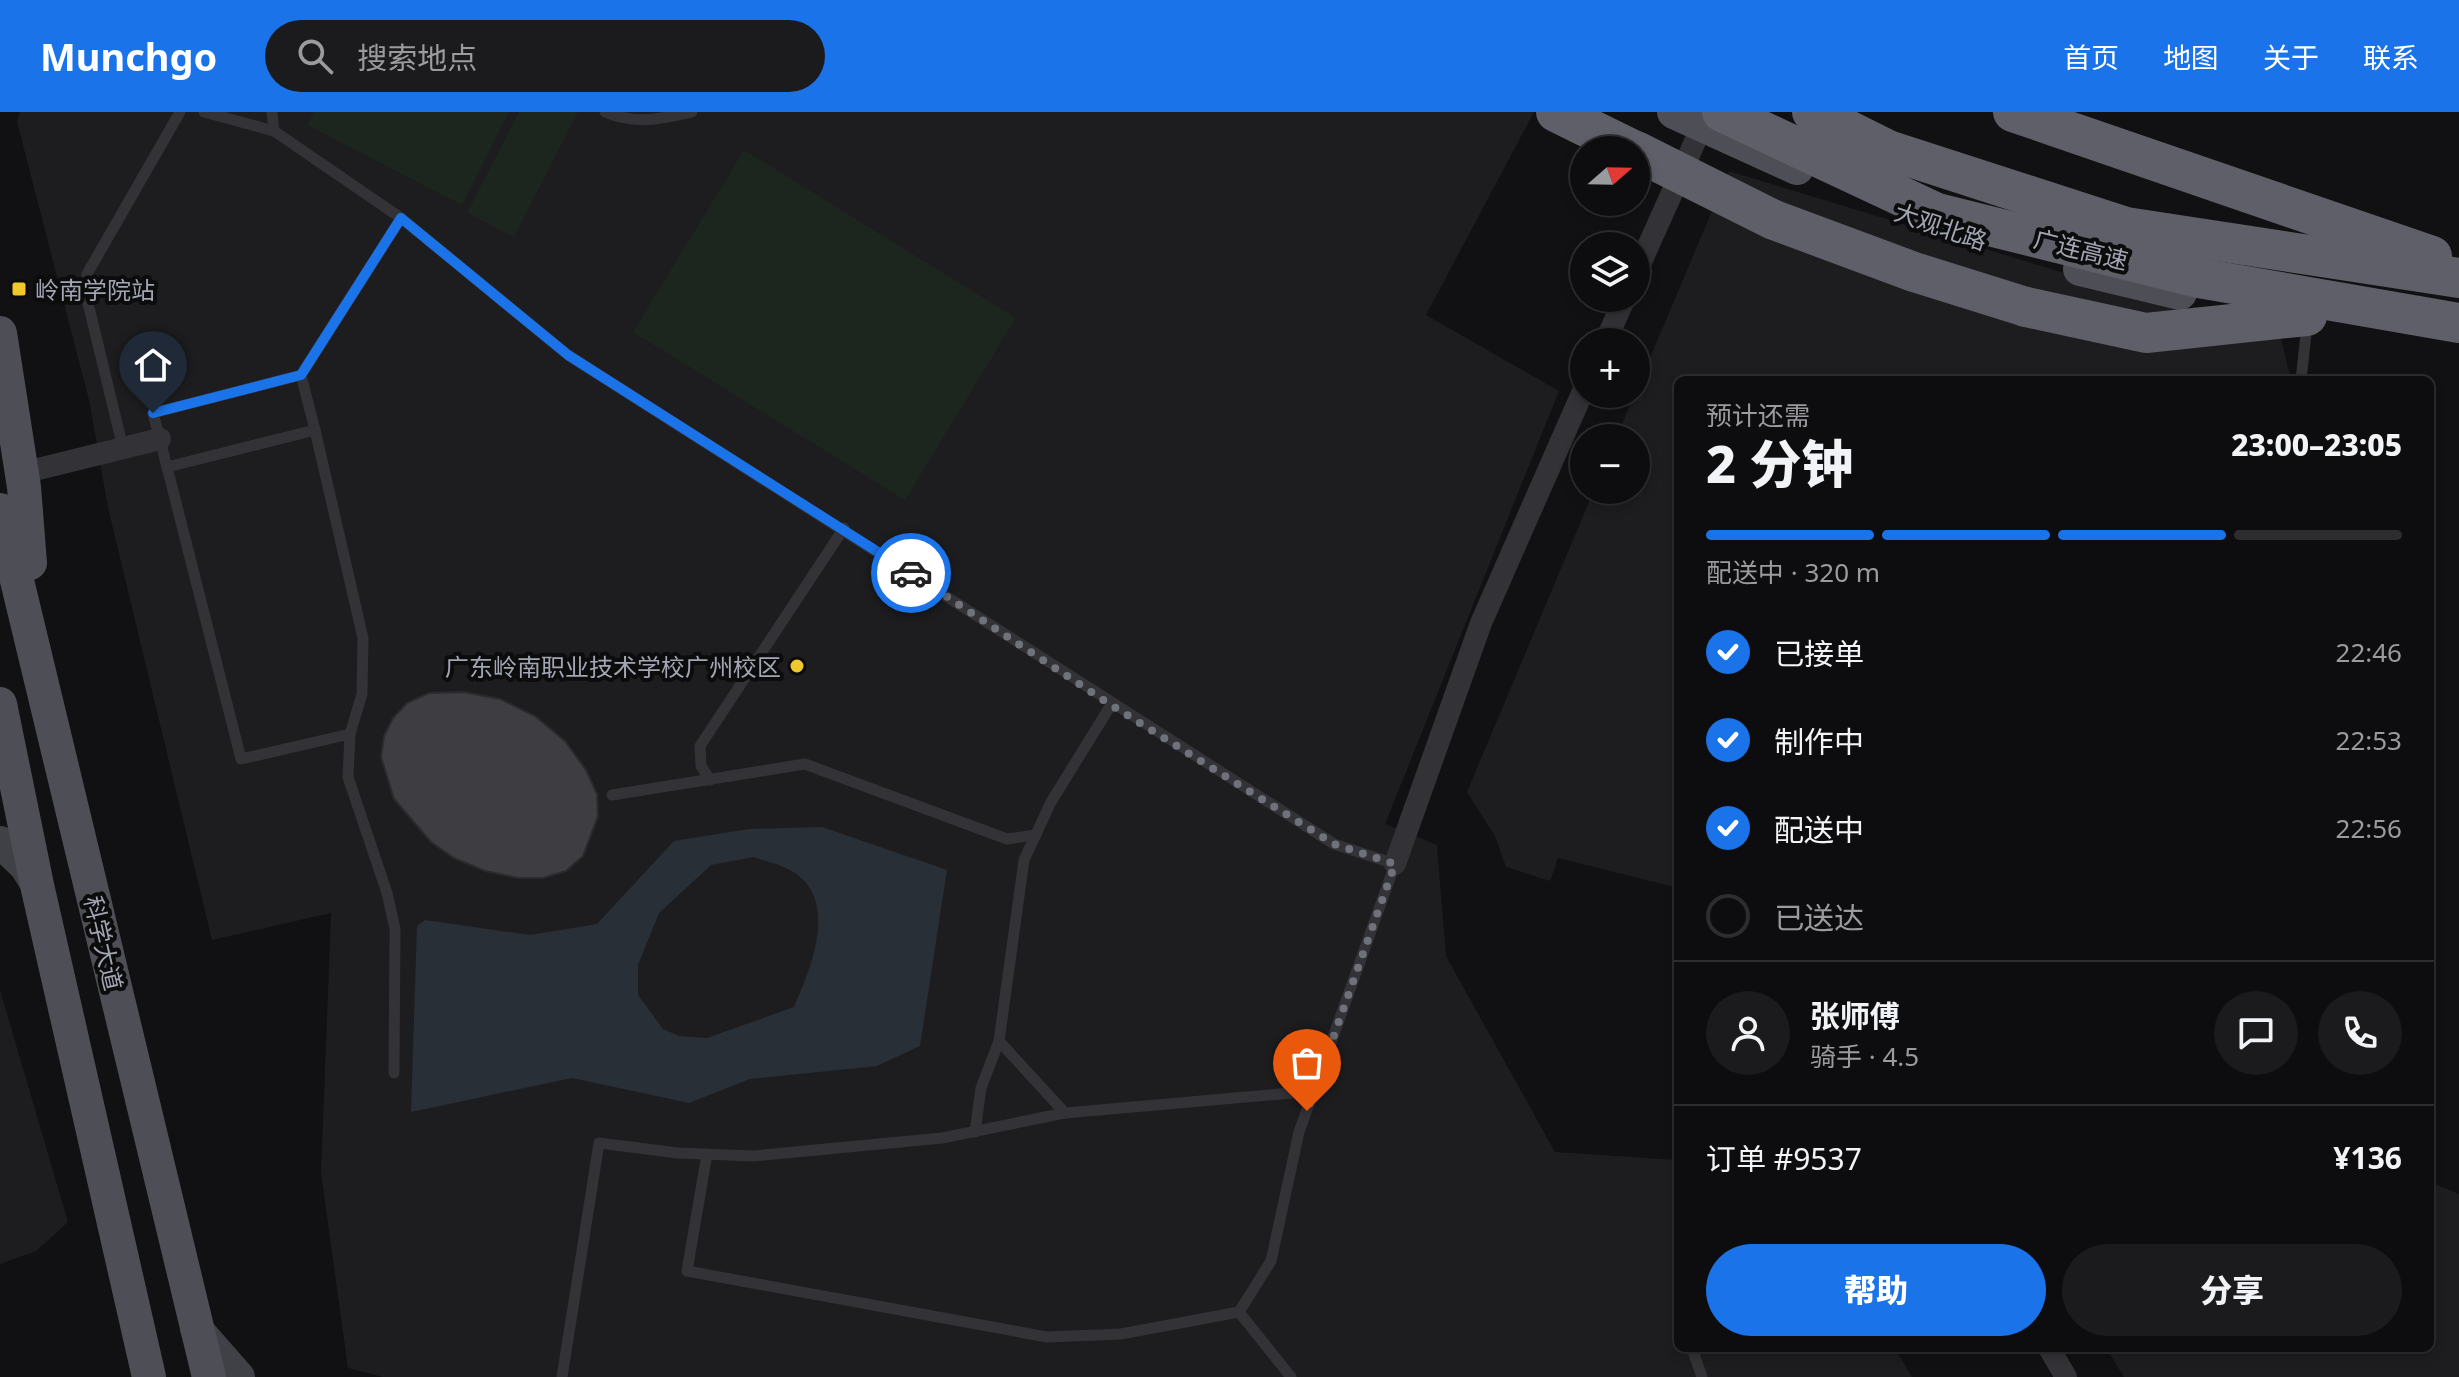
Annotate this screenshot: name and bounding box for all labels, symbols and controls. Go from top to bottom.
search box [265,20,825,92]
text: Munchgo [40,30,217,82]
icon: search [293,34,337,78]
text: 搜索地点 [357,37,477,78]
text: 首页 [2063,38,2119,76]
text: 地图 [2163,38,2219,76]
text: 关于 [2263,38,2319,76]
text: 联系 [2363,38,2419,76]
north arrow [1570,136,1650,216]
map controls [1570,136,1650,504]
street label: 大观北路 [1890,195,1992,257]
street label: 广连高速 [2030,221,2132,277]
button: layers [1570,232,1650,312]
place label: 岭南学院站 [35,273,155,306]
marker: 岭南学院站 [10,280,28,298]
button: + [1570,328,1650,408]
pin [119,331,187,413]
icon: home [131,343,175,387]
text: 预计还需 [1706,397,1810,433]
button: − [1570,424,1650,504]
text: 23:00–23:05 [2231,424,2402,465]
text: 2 分钟 [1706,427,1854,498]
courier [871,533,951,613]
icon: car [889,551,933,595]
text: 配送中 · 320 m [1706,554,1880,590]
icon: check [1706,630,1750,674]
text: 已接单 [1774,633,1864,674]
text: 22:46 [2336,634,2402,670]
place label: 广东岭南职业技术学校广州校区 [445,650,781,683]
marker: 广东岭南职业技术学校广州校区 [788,657,806,675]
icon: check [1706,718,1750,762]
text: 制作中 [1774,721,1864,762]
text: 22:53 [2336,722,2402,758]
icon: check [1706,806,1750,850]
text: 配送中 [1774,809,1864,850]
text: 22:56 [2336,810,2402,846]
street label: 科学大道 [77,893,131,993]
text: 已送达 [1774,897,1864,938]
button: person [1706,991,1790,1075]
button: chat [2214,991,2298,1075]
button: phone [2318,991,2402,1075]
text: 张师傅 [1810,995,1900,1036]
pin [1273,1029,1341,1111]
text: 骑手 · 4.5 [1810,1038,1919,1074]
icon: bag [1285,1041,1329,1085]
text: ¥136 [2333,1137,2402,1178]
text: 订单 #9537 [1706,1138,1862,1179]
button: 帮助 [1706,1244,2046,1336]
button: 分享 [2062,1244,2402,1336]

